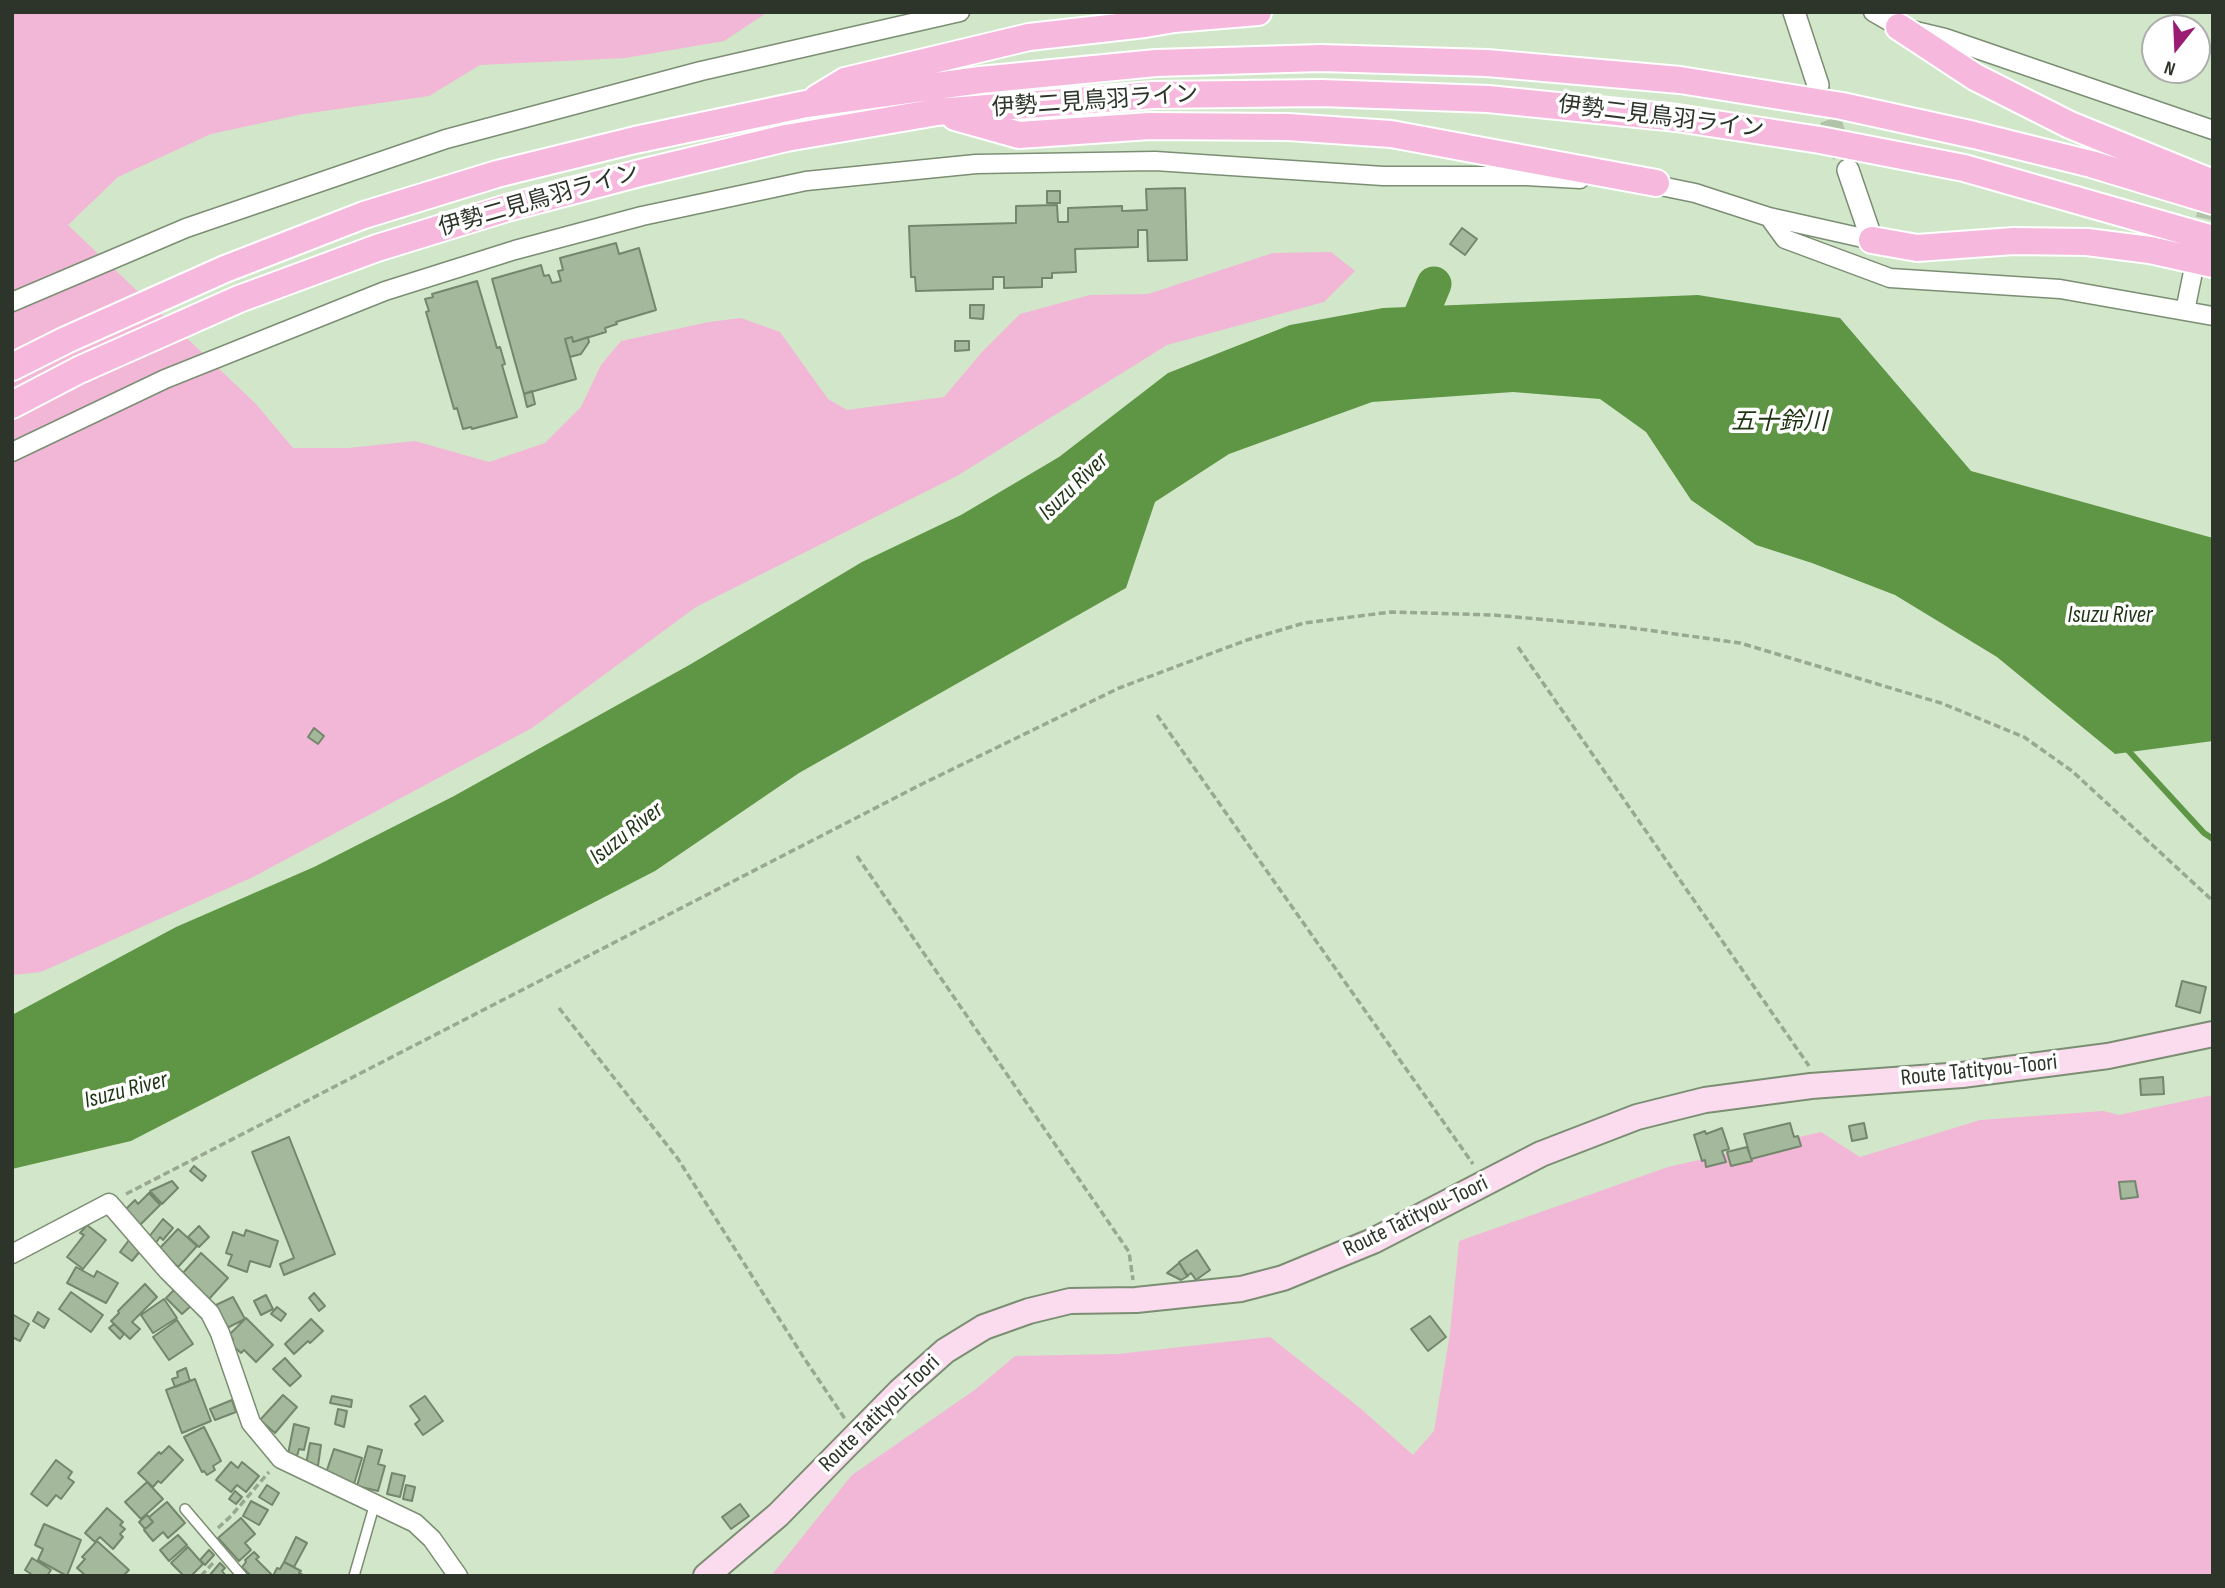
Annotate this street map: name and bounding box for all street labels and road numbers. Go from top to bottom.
street label: 伊勢二見鳥羽ライン [991,81,1199,123]
street label: 伊勢二見鳥羽ライン [1557,92,1765,144]
street label: 伊勢二見鳥羽ライン [436,159,642,243]
street label: Route Tatityou-Toori [1899,1049,2059,1093]
street label: Route Tatityou-Toori [1339,1170,1493,1264]
street label: Route Tatityou-Toori [814,1349,946,1479]

